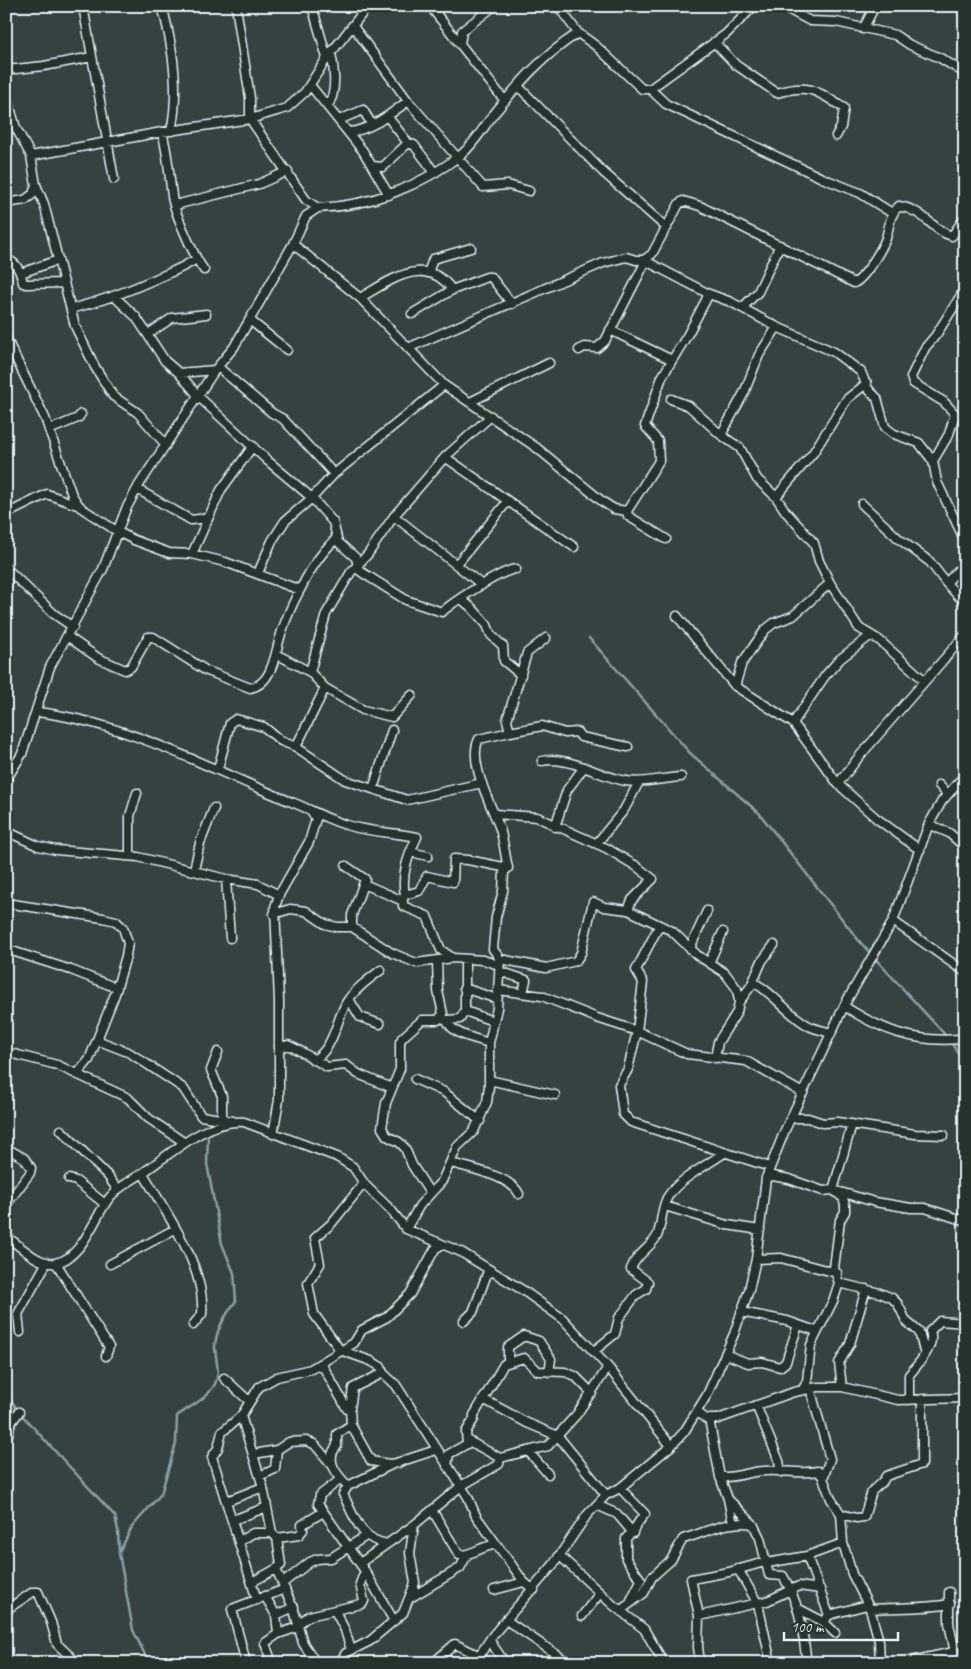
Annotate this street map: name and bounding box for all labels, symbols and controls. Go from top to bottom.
scale bar [784,1609,897,1641]
text: 100 m [791,1618,825,1637]

